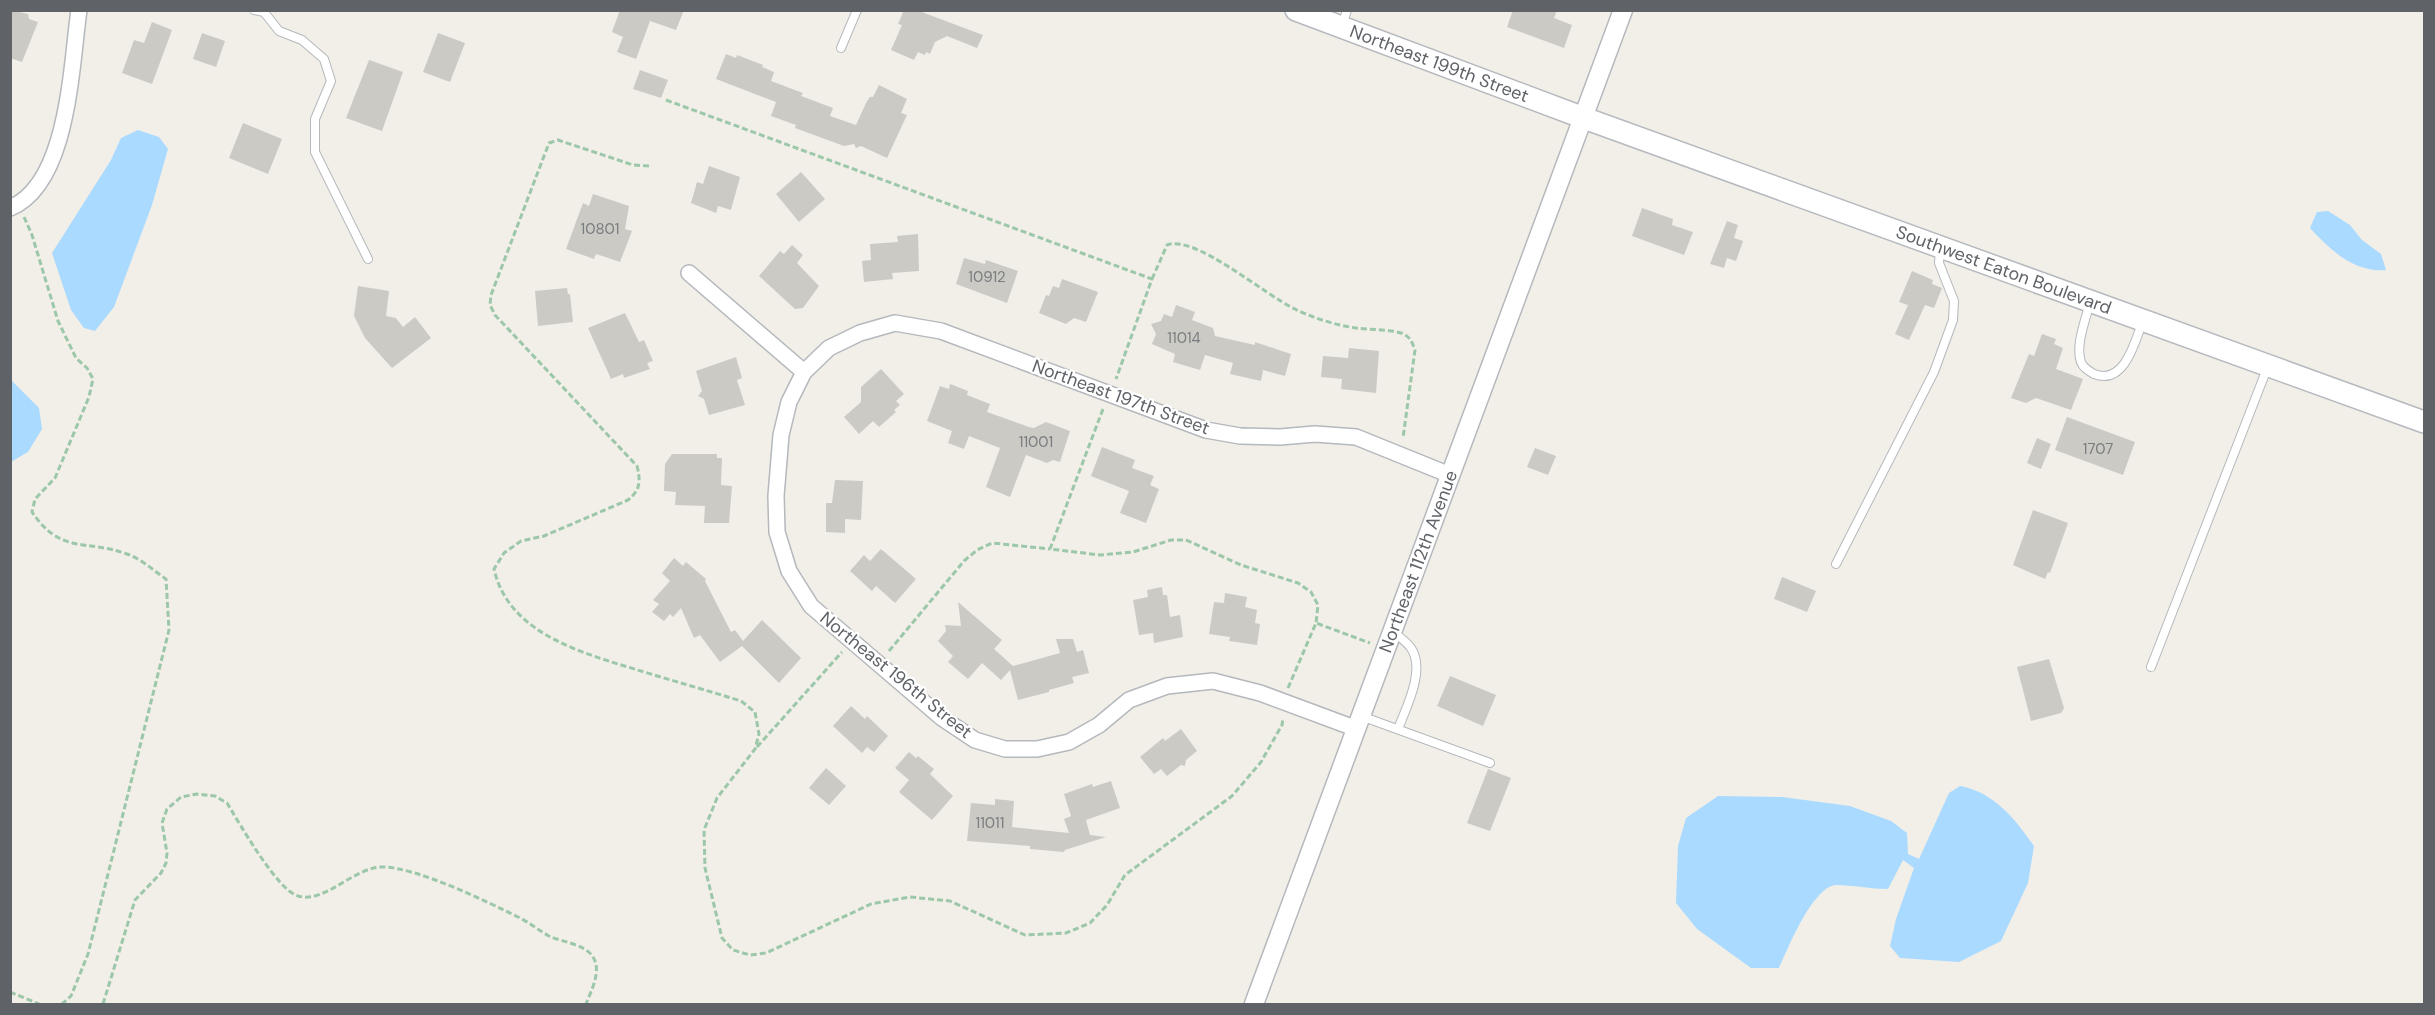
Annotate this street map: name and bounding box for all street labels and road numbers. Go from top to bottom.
street label: Northeast 199th Street [1346,19,1532,108]
street label: Southwest Eaton Boulevard [1893,220,2115,320]
street label: Northeast 197th Street [1029,354,1213,440]
street label: Northeast 112th Avenue [1373,467,1463,656]
street label: Northeast 196th Street [815,606,977,744]

